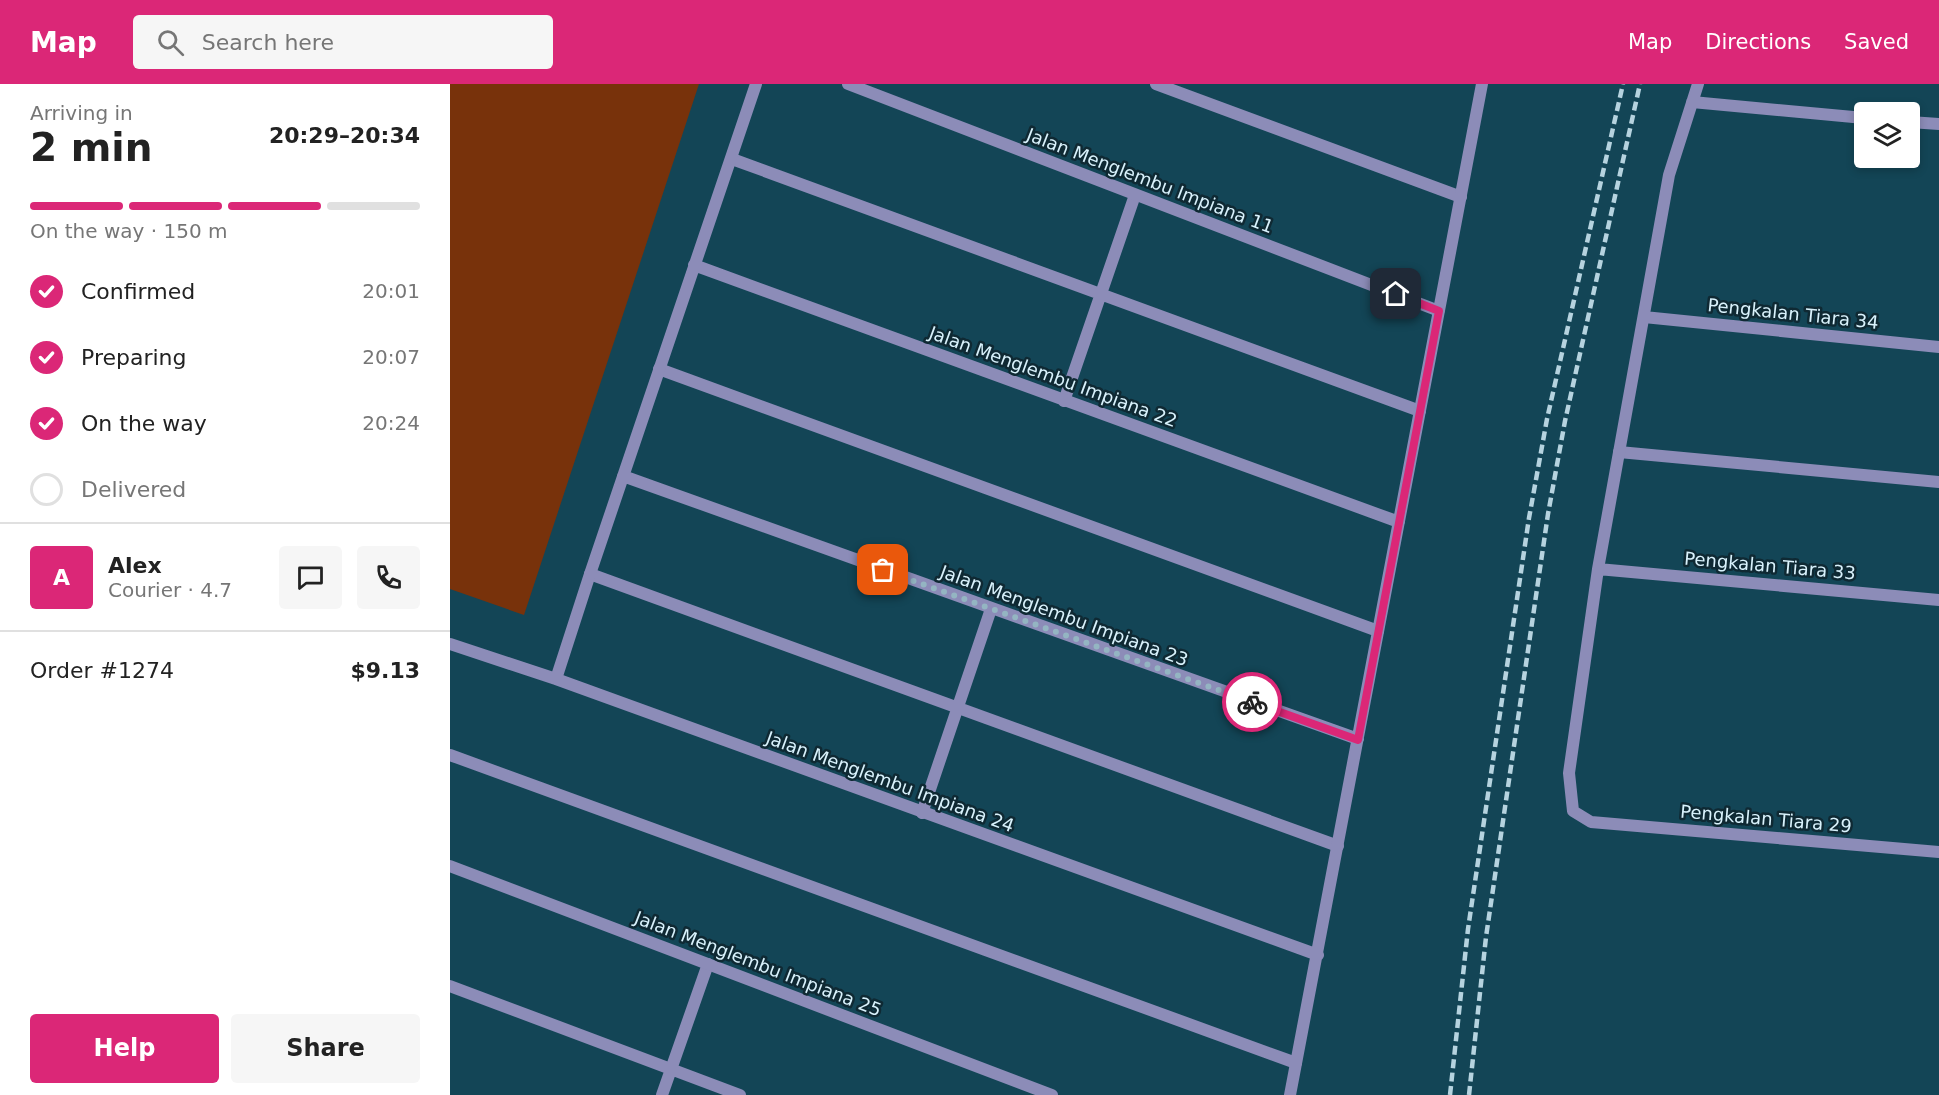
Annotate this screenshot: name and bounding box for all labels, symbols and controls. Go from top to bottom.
search box [133,15,553,69]
text: Map [30,26,97,59]
icon: search [154,26,187,59]
text: Search here [202,30,334,55]
text: Map [1628,30,1672,54]
text: Directions [1705,30,1811,54]
text: Saved [1844,30,1909,54]
text: Arriving in [30,101,133,125]
map controls [1854,102,1920,168]
button: layers [1854,102,1920,168]
text: 20:29–20:34 [269,123,420,148]
street label: Jalan Menglembu Impiana 11 [1023,123,1276,237]
text: 2 min [30,125,152,170]
text: On the way · 150 m [30,219,228,243]
pin [1370,268,1421,319]
icon: check [30,275,63,308]
icon: home [1379,277,1412,310]
text: Confirmed [81,279,195,304]
text: 20:01 [362,279,420,303]
street label: Pengkalan Tiara 34 [1706,294,1880,333]
street label: Jalan Menglembu Impiana 22 [925,321,1180,431]
icon: check [30,341,63,374]
text: Preparing [81,345,187,370]
text: 20:07 [362,345,420,369]
icon: check [30,407,63,440]
text: On the way [81,411,207,436]
text: 20:24 [362,411,420,435]
text: Delivered [81,477,186,502]
pin [857,544,908,595]
button: chat [279,546,342,609]
button: phone [357,546,420,609]
street label: Pengkalan Tiara 33 [1683,548,1857,583]
text: Alex [108,553,162,578]
icon: bag [866,553,899,586]
street label: Jalan Menglembu Impiana 23 [936,560,1191,670]
text: A [53,565,70,590]
text: Courier · 4.7 [108,578,232,602]
text: Order #1274 [30,658,174,683]
text: $9.13 [350,658,420,683]
courier [1222,672,1282,732]
icon: bike [1236,686,1269,719]
street label: Jalan Menglembu Impiana 24 [762,726,1017,836]
street label: Pengkalan Tiara 29 [1679,801,1853,836]
street label: Jalan Menglembu Impiana 25 [631,906,884,1020]
button: Help [30,1014,219,1083]
button: Share [231,1014,420,1083]

